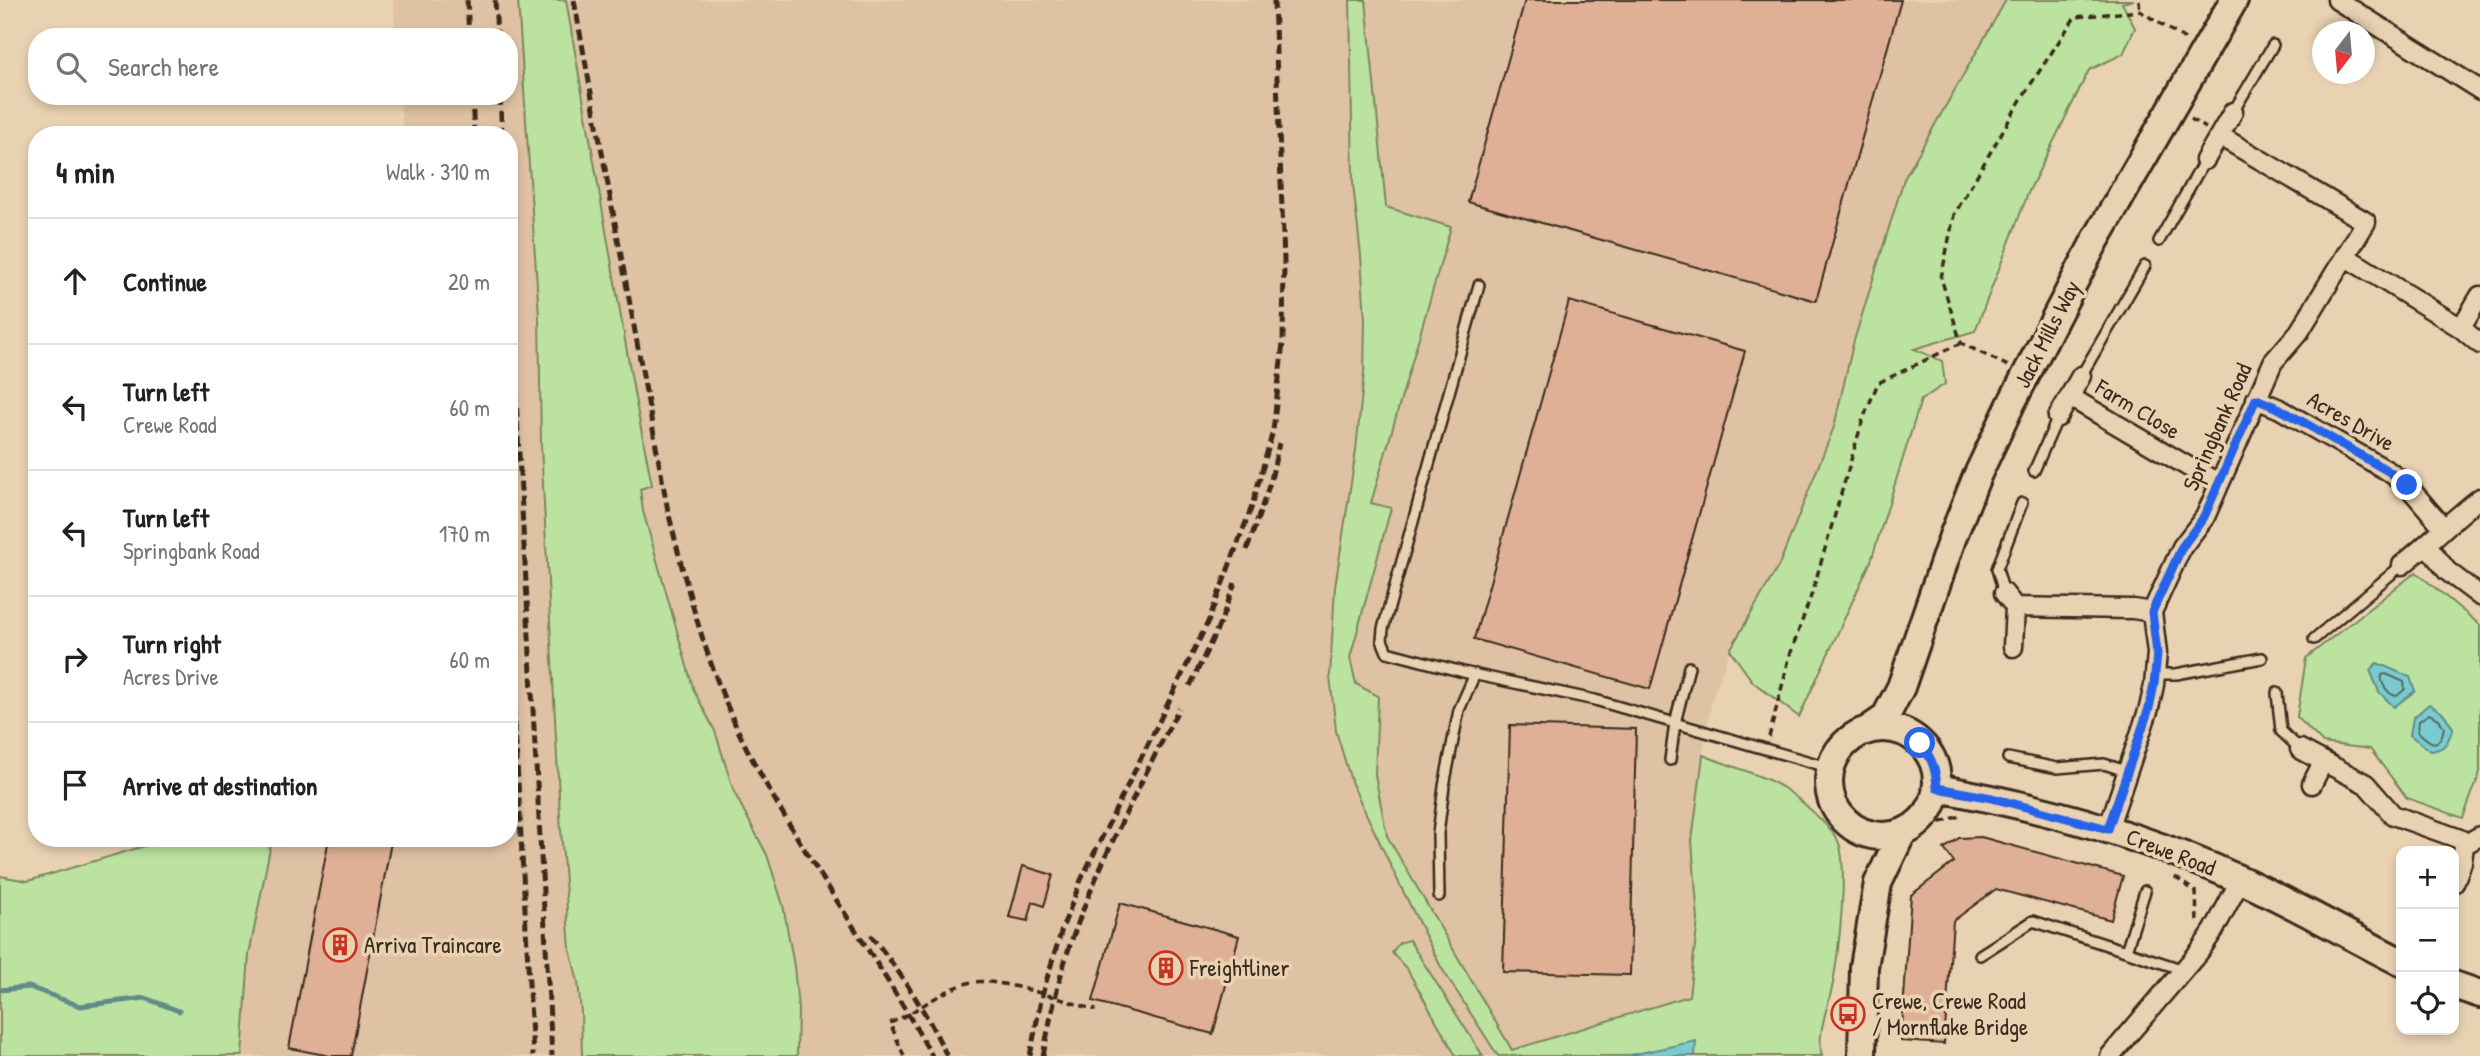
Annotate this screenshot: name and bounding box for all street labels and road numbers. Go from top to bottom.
street label: Jack Mills Way [2006,274,2087,393]
street label: Springbank Road [2175,358,2258,495]
street label: Farm Close [2089,371,2186,446]
street label: Acres Drive [2302,383,2400,458]
street label: Crewe Road [2122,820,2220,883]

